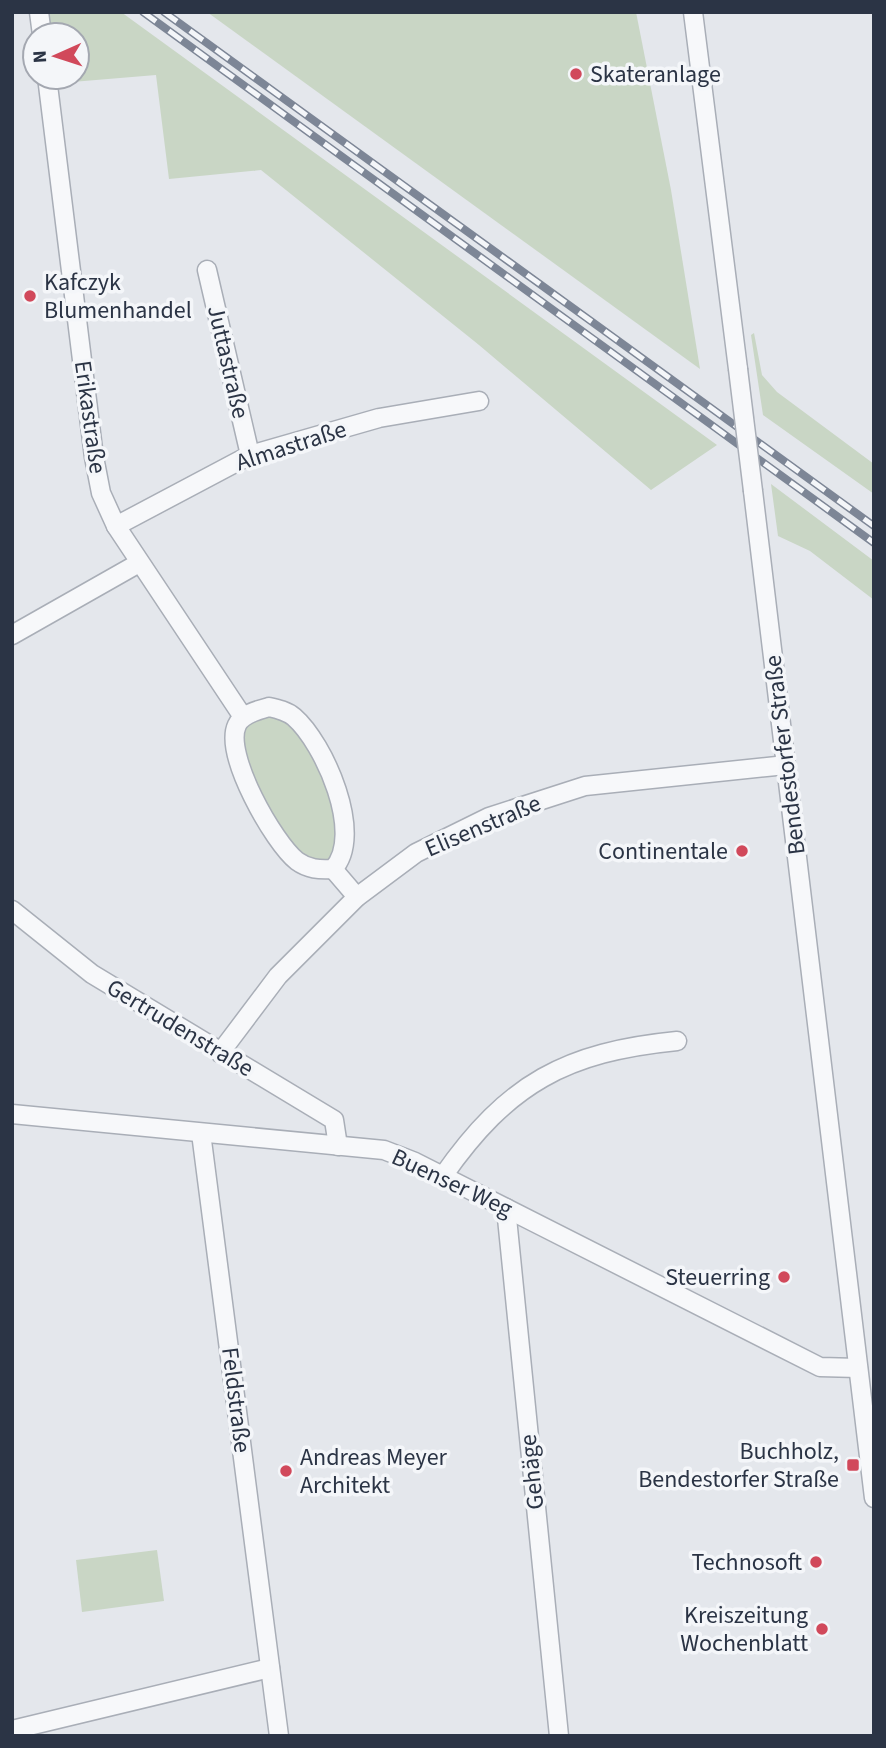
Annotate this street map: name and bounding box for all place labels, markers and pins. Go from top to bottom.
place label: Skateranlage [590,57,721,92]
marker: Skateranlage [568,66,584,82]
place label: Kafczyk Blumenhandel [44,265,192,328]
marker: Kafczyk Blumenhandel [22,288,38,304]
place label: Continentale [598,834,728,869]
marker: Continentale [734,843,750,859]
place label: Steuerring [665,1260,770,1295]
marker: Steuerring [776,1269,792,1285]
place label: Buchholz, Bendestorfer Straße [638,1434,839,1497]
place label: Andreas Meyer Architekt [300,1440,448,1503]
marker: Buchholz, Bendestorfer Straße [845,1457,861,1473]
marker: Andreas Meyer Architekt [278,1463,294,1479]
place label: Technosoft [691,1545,802,1580]
marker: Technosoft [808,1554,824,1570]
place label: Kreiszeitung Wochenblatt [680,1598,808,1661]
marker: Kreiszeitung Wochenblatt [814,1621,830,1637]

